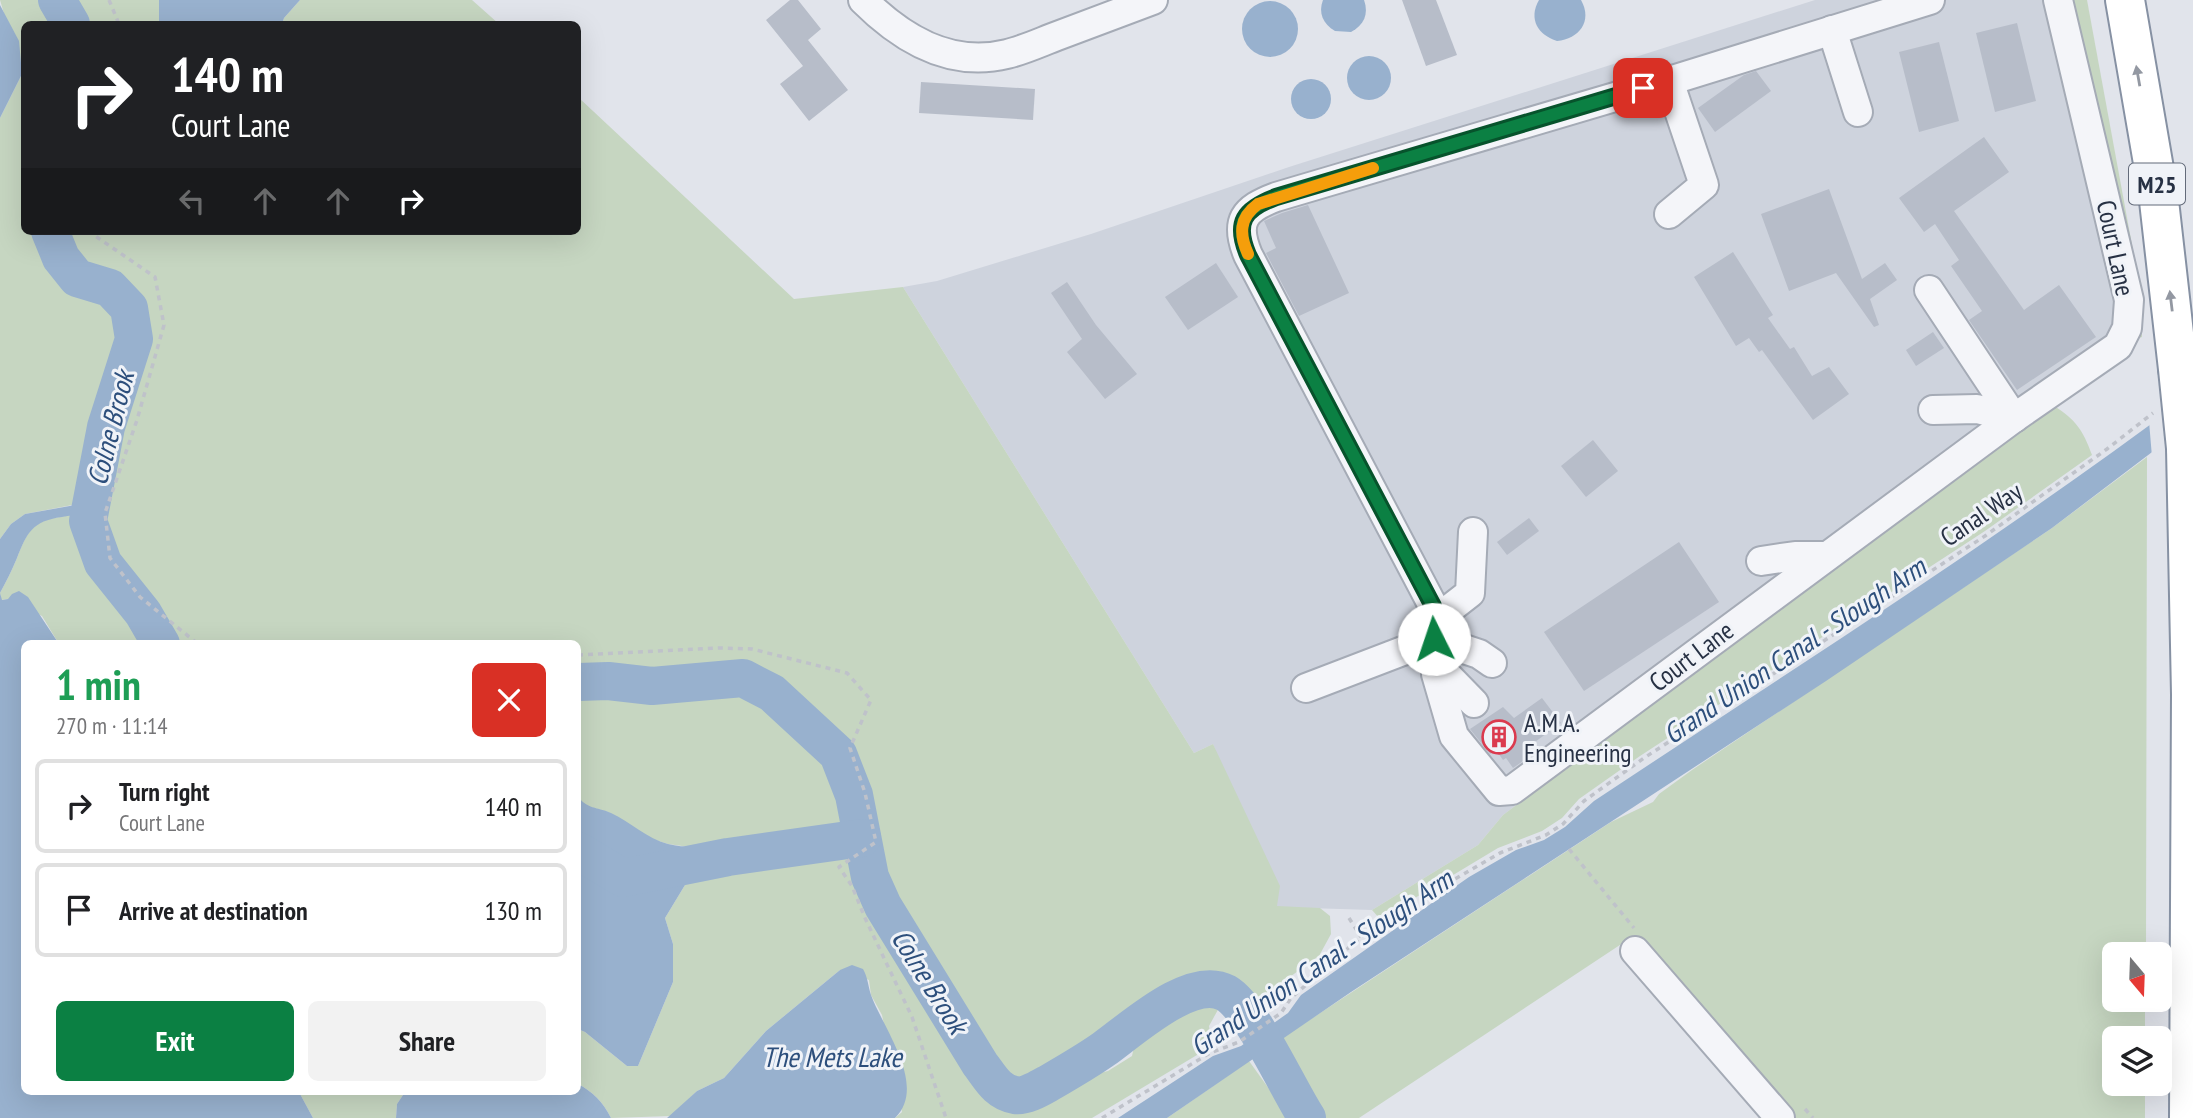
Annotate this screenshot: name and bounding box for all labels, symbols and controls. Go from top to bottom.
text: 140 m [171,42,284,106]
icon: right [56,49,147,140]
pin [1613,58,1673,118]
one-way arrow [2132,65,2143,87]
icon: arrive [1624,69,1662,107]
text: Court Lane [171,104,291,146]
road number: M25 [2129,164,2185,204]
icon: left [173,182,211,220]
icon: ahead [246,182,284,220]
icon: ahead [319,182,357,220]
icon: right [392,182,430,220]
street label: Court Lane [2090,197,2142,299]
one-way arrow [2165,290,2176,312]
water label: Colne Brook [78,364,143,489]
street label: Canal Way [1934,475,2028,553]
water label: Grand Union Canal - Slough Arm [1655,547,1934,752]
position arrow [1397,602,1471,676]
street label: Court Lane [1642,614,1740,698]
text: 1 min [56,657,141,712]
button: close [472,663,546,737]
place label: A.M.A. Engineering [1524,706,1632,769]
text: 270 m · 11:14 [56,711,168,740]
building icon: A.M.A. Engineering [1480,718,1518,756]
text: Turn right [119,775,210,808]
icon: right [60,787,98,825]
text: 140 m [484,790,542,823]
text: Court Lane [119,808,205,837]
water label: Grand Union Canal - Slough Arm [1182,859,1461,1064]
icon: arrive [60,891,98,929]
text: Arrive at destination [119,894,308,927]
text: 130 m [484,894,542,927]
water label: Colne Brook [883,922,978,1043]
north arrow [2102,942,2172,1012]
map controls [2102,942,2172,1096]
button: Exit [56,1001,294,1081]
button: Share [308,1001,546,1081]
button: layers [2102,1026,2172,1096]
water label: The Mets Lake [762,1038,904,1075]

